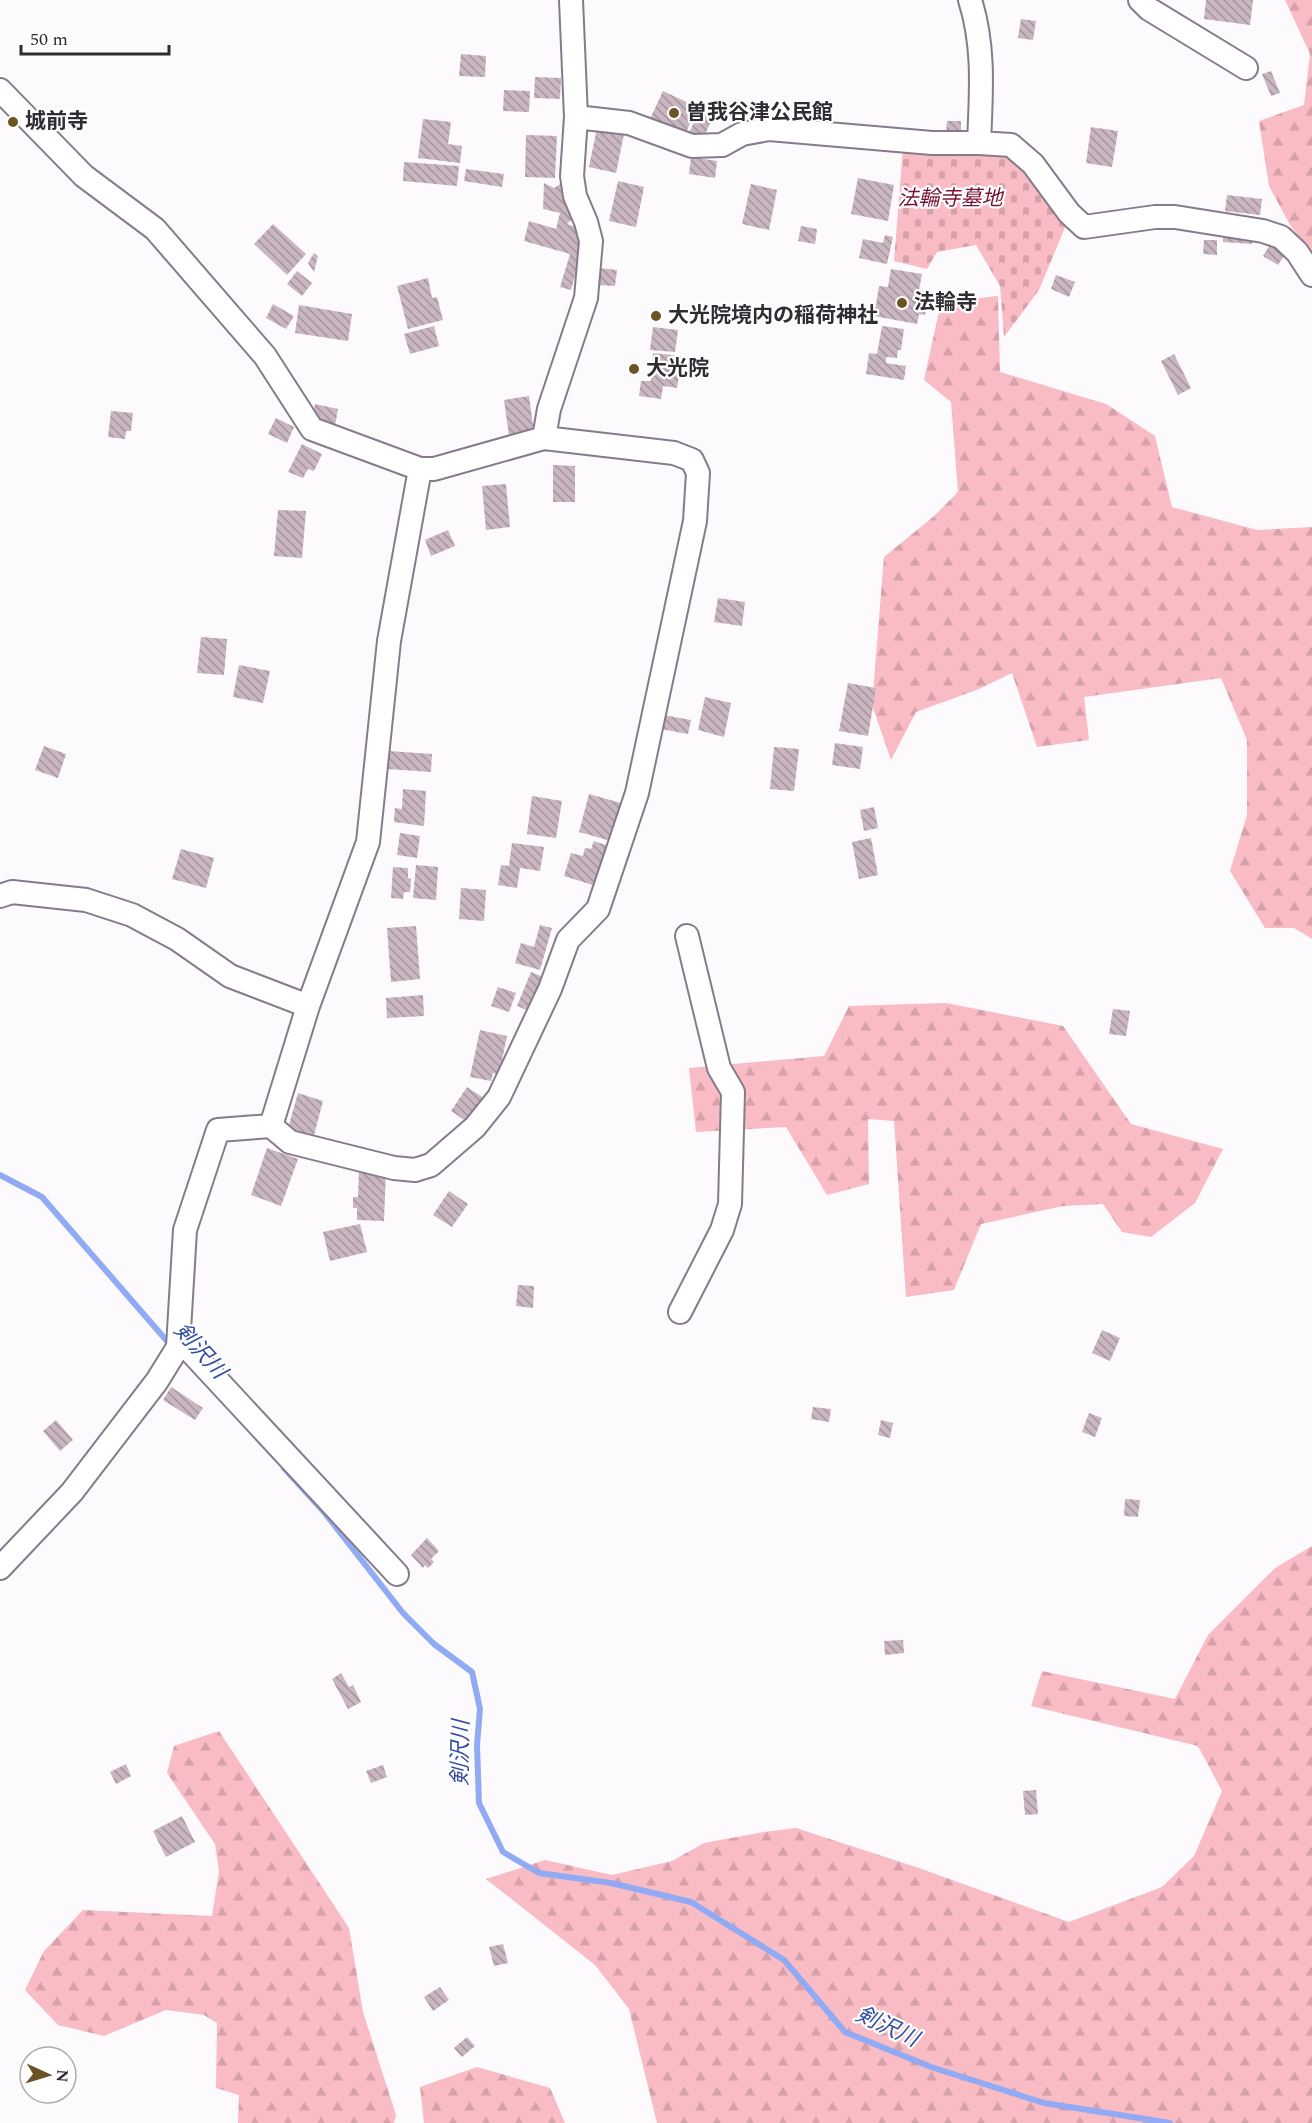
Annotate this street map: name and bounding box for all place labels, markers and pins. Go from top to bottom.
place label: 曽我谷津公民館 [686,97,833,129]
place label: 城前寺 [25,106,88,138]
marker: 曽我谷津公民館 [667,106,681,120]
marker: 城前寺 [6,115,20,129]
place label: 法輪寺 [914,287,977,319]
marker: 法輪寺 [895,296,909,310]
place label: 大光院境内の稲荷神社 [668,300,878,332]
marker: 大光院境内の稲荷神社 [649,309,663,323]
place label: 大光院 [646,353,709,385]
marker: 大光院 [627,362,641,376]

